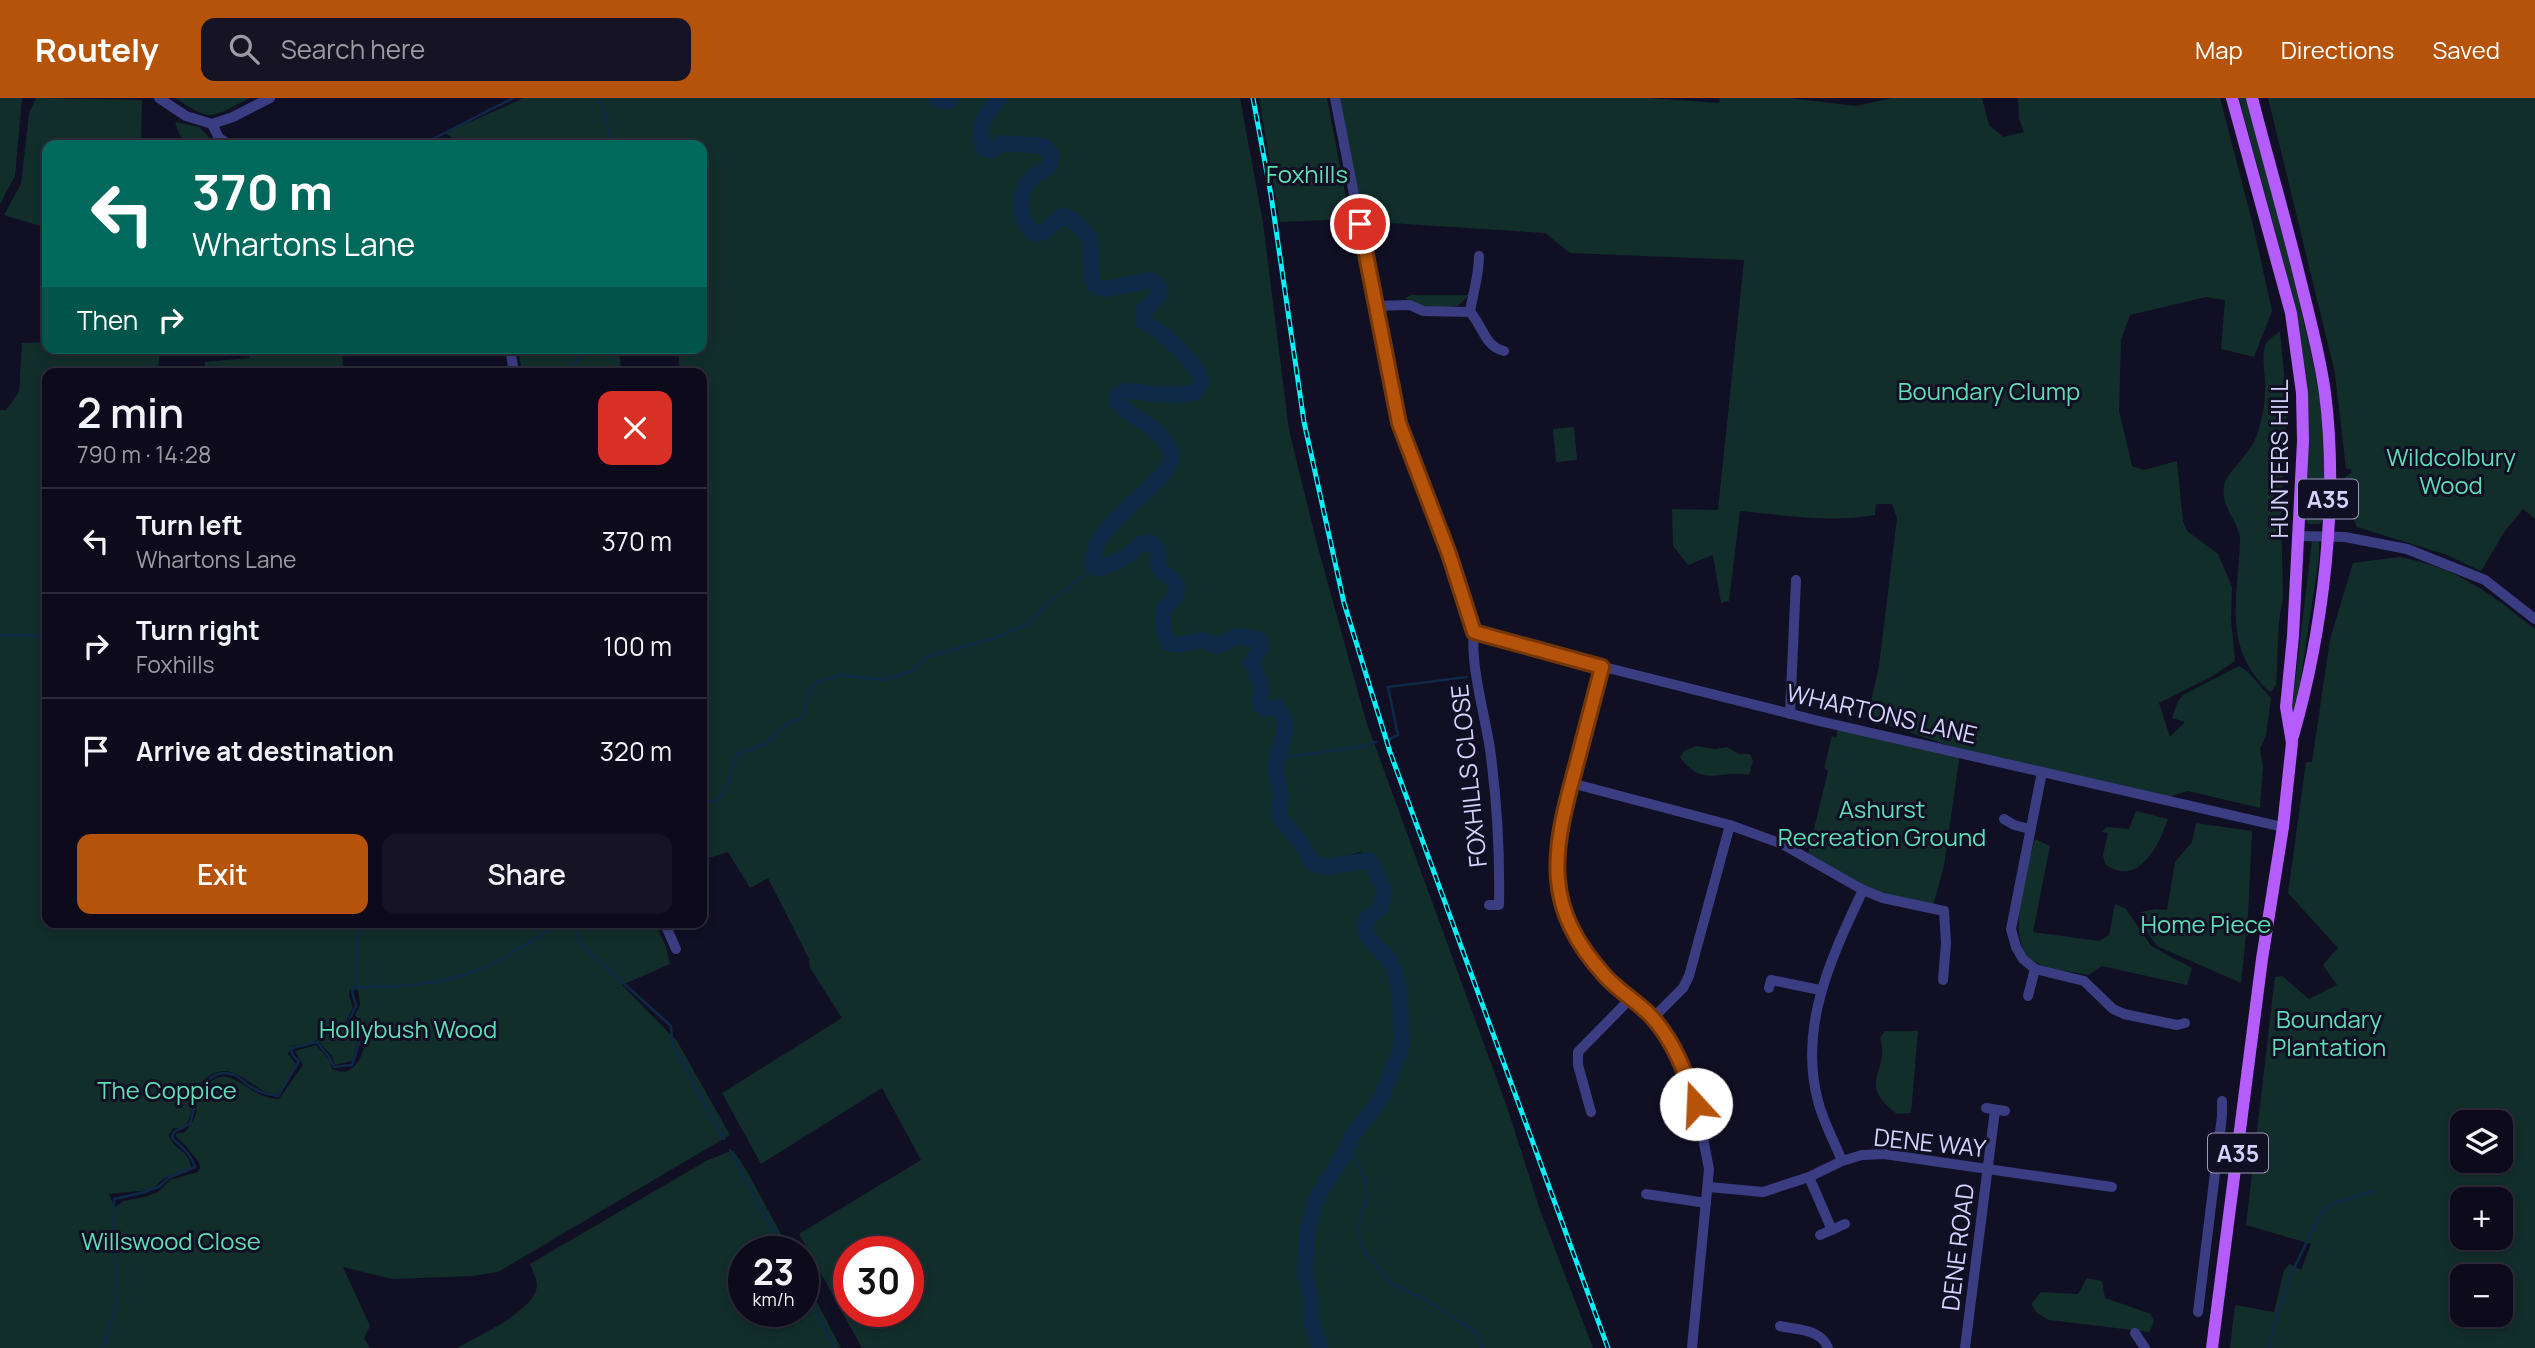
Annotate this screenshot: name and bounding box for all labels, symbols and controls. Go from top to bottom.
search box [201,18,691,81]
text: Routely [35,27,159,72]
icon: search [225,30,263,68]
text: Search here [281,31,425,67]
text: Map [2195,33,2243,66]
text: Directions [2281,33,2394,66]
text: Saved [2432,33,2500,66]
park label: Foxhills [1266,157,1348,190]
text: 370 m [192,158,333,225]
icon: left [77,168,168,259]
pin [1330,194,1390,254]
icon: arrive [1341,205,1379,243]
text: Whartons Lane [192,222,415,266]
icon: right [152,301,190,339]
text: Then [77,302,138,338]
park label: Boundary Clump [1898,374,2080,407]
street label: HUNTERS HILL [2262,380,2295,538]
text: 2 min [77,383,184,441]
button: close [598,391,672,465]
text: 790 m · 14:28 [77,438,211,470]
park label: Wildcolbury Wood [2386,440,2516,501]
road number: A35 [2298,480,2358,518]
text: Turn left [136,507,243,543]
icon: left [77,522,115,560]
text: 370 m [601,523,672,559]
text: Whartons Lane [136,543,297,575]
text: Turn right [136,612,260,648]
icon: right [77,627,115,665]
text: 100 m [603,628,672,664]
text: Foxhills [136,648,215,680]
street label: WHARTONS LANE [1784,675,1980,751]
street label: FOXHILLS CLOSE [1442,683,1494,869]
icon: arrive [77,732,115,770]
text: Arrive at destination [136,733,394,769]
text: 320 m [600,733,672,769]
park label: Ashurst Recreation Ground [1778,792,1986,853]
button: Exit [77,834,368,914]
button: Share [382,834,672,914]
park label: Home Piece [2141,907,2271,940]
park label: Boundary Plantation [2272,1002,2386,1063]
park label: Hollybush Wood [319,1012,497,1045]
position arrow [1659,1067,1733,1141]
park label: The Coppice [97,1073,237,1106]
map controls [2450,1110,2513,1327]
button: layers [2450,1110,2513,1173]
street label: DENE WAY [1872,1120,1988,1164]
road number: A35 [2208,1134,2268,1172]
street label: DENE ROAD [1933,1181,1981,1313]
button: + [2450,1187,2513,1250]
park label: Willswood Close [81,1224,261,1257]
speed limit sign: 30 [833,1236,924,1327]
text: 23 [753,1248,794,1296]
button: − [2450,1264,2513,1327]
text: km/h [753,1287,794,1311]

